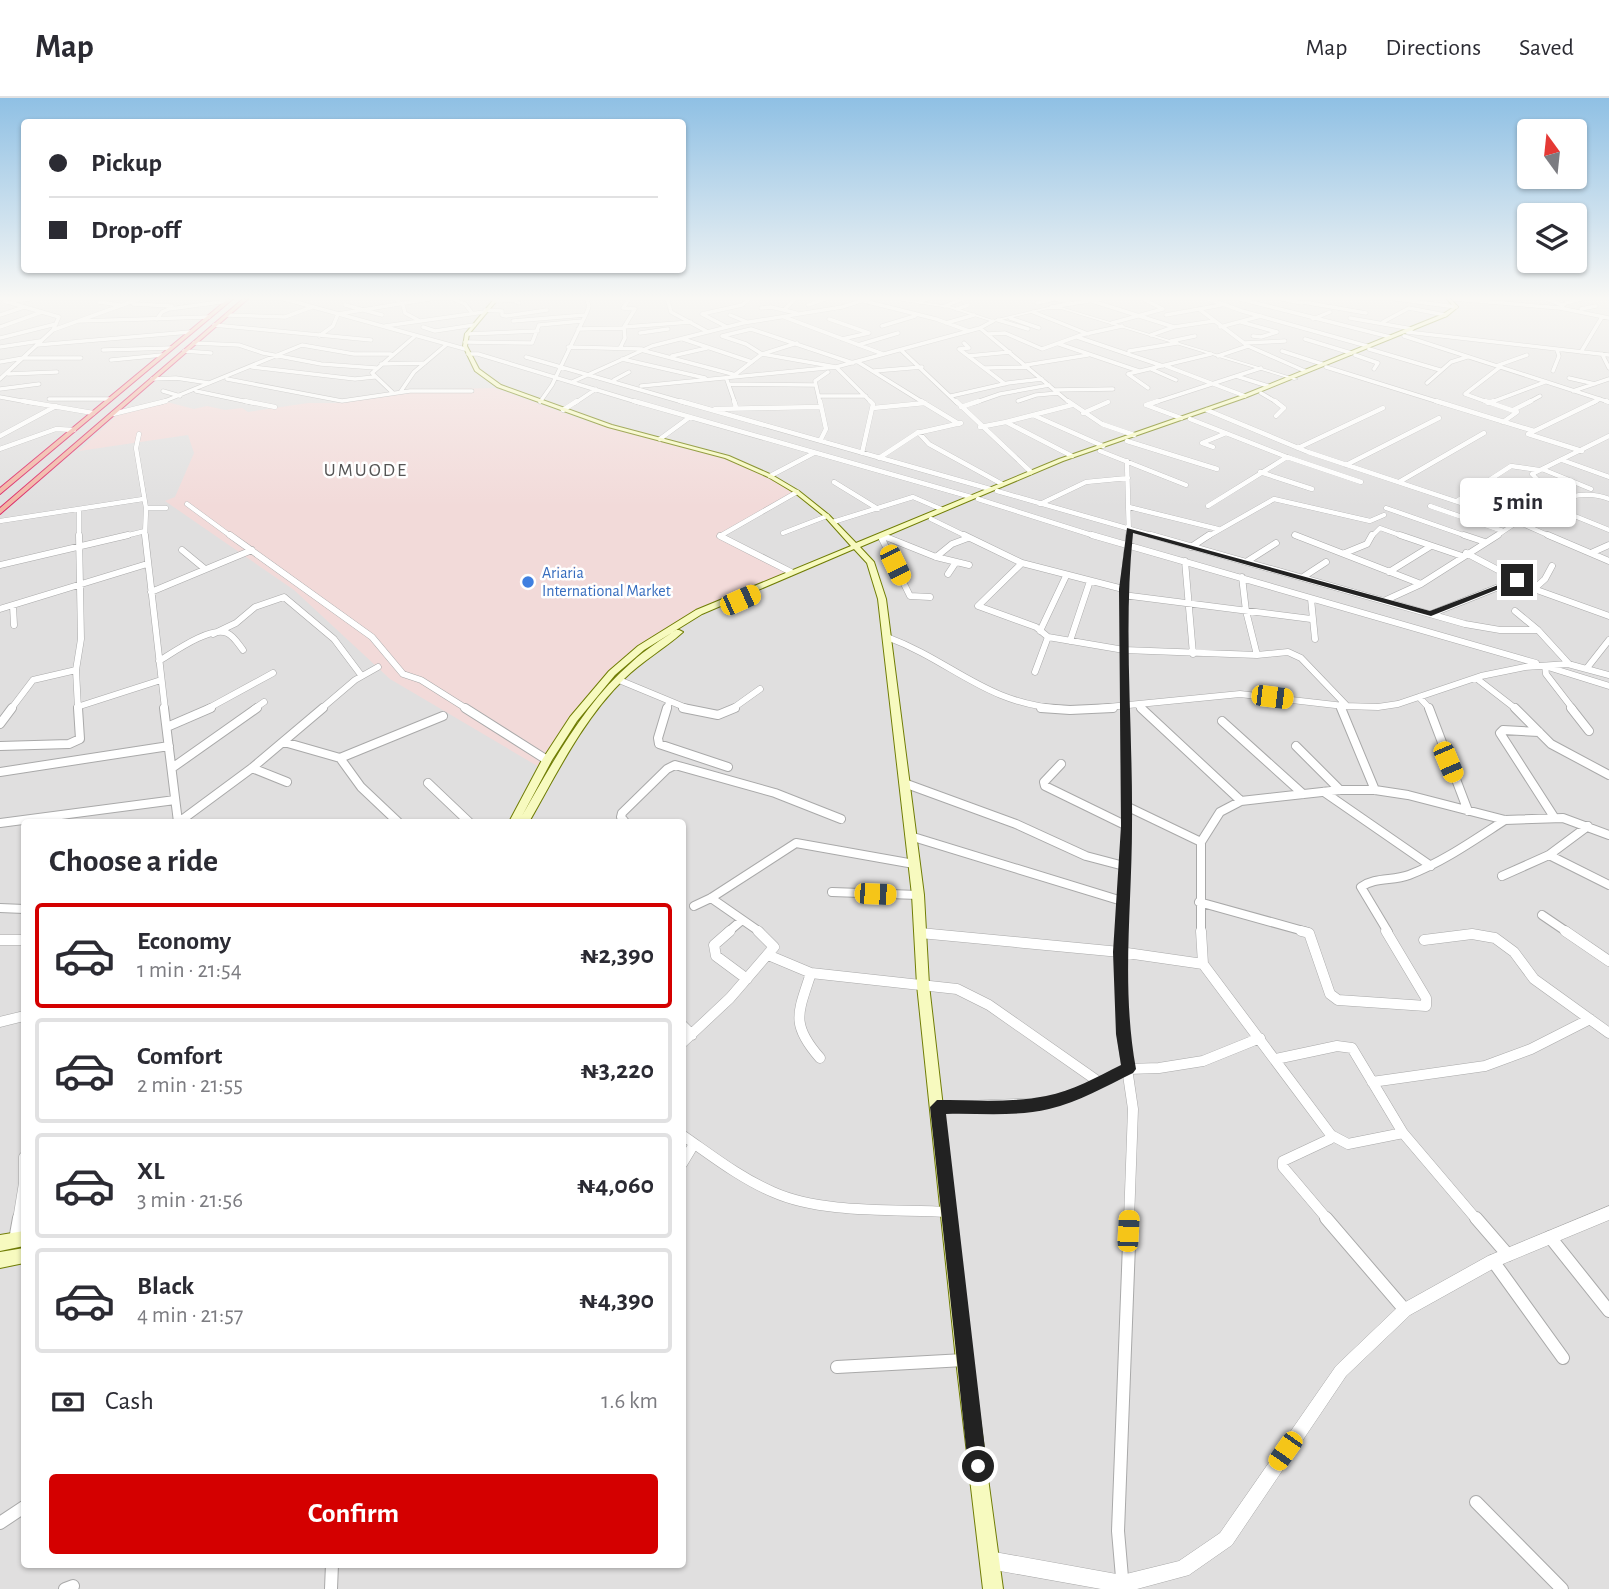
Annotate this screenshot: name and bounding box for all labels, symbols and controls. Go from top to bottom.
text: Map [35,31,94,64]
text: Map [1305,36,1347,60]
text: Directions [1385,36,1481,60]
text: Saved [1519,36,1574,60]
north arrow [1517,119,1587,189]
map controls [1517,119,1587,273]
text: Pickup [91,150,162,176]
button: layers [1517,203,1587,273]
text: Drop-off [91,217,180,243]
district label: UMUODE [324,461,408,480]
callout: 5 min [1459,478,1575,528]
text: 5 min [1493,491,1543,514]
car [877,542,914,588]
route end [1501,564,1533,596]
place label: Ariaria International Market [542,565,671,599]
marker: Ariaria International Market [520,574,536,590]
car [717,582,764,618]
car [1250,684,1295,710]
car [1431,739,1466,785]
text: Choose a ride [49,845,218,877]
car [854,883,897,905]
icon: car [53,924,116,987]
text: Economy [137,928,231,954]
text: ₦2,390 [580,942,654,968]
text: 1 min · 21:54 [137,959,242,982]
icon: car [53,1039,116,1102]
text: Comfort [137,1043,222,1069]
text: ₦3,220 [580,1057,654,1083]
text: 2 min · 21:55 [137,1074,243,1097]
icon: car [53,1154,116,1217]
text: XL [137,1158,164,1184]
text: ₦4,060 [577,1172,654,1198]
text: 3 min · 21:56 [137,1189,243,1212]
car [1117,1209,1140,1253]
icon: car [53,1269,116,1332]
text: Black [137,1273,194,1299]
text: ₦4,390 [579,1287,654,1313]
text: 4 min · 21:57 [137,1304,243,1327]
icon: cash [49,1383,87,1421]
text: Cash [105,1388,154,1414]
text: 1.6 km [601,1390,658,1413]
car [1265,1428,1306,1474]
route start [962,1450,994,1482]
button: Confirm [49,1474,658,1554]

